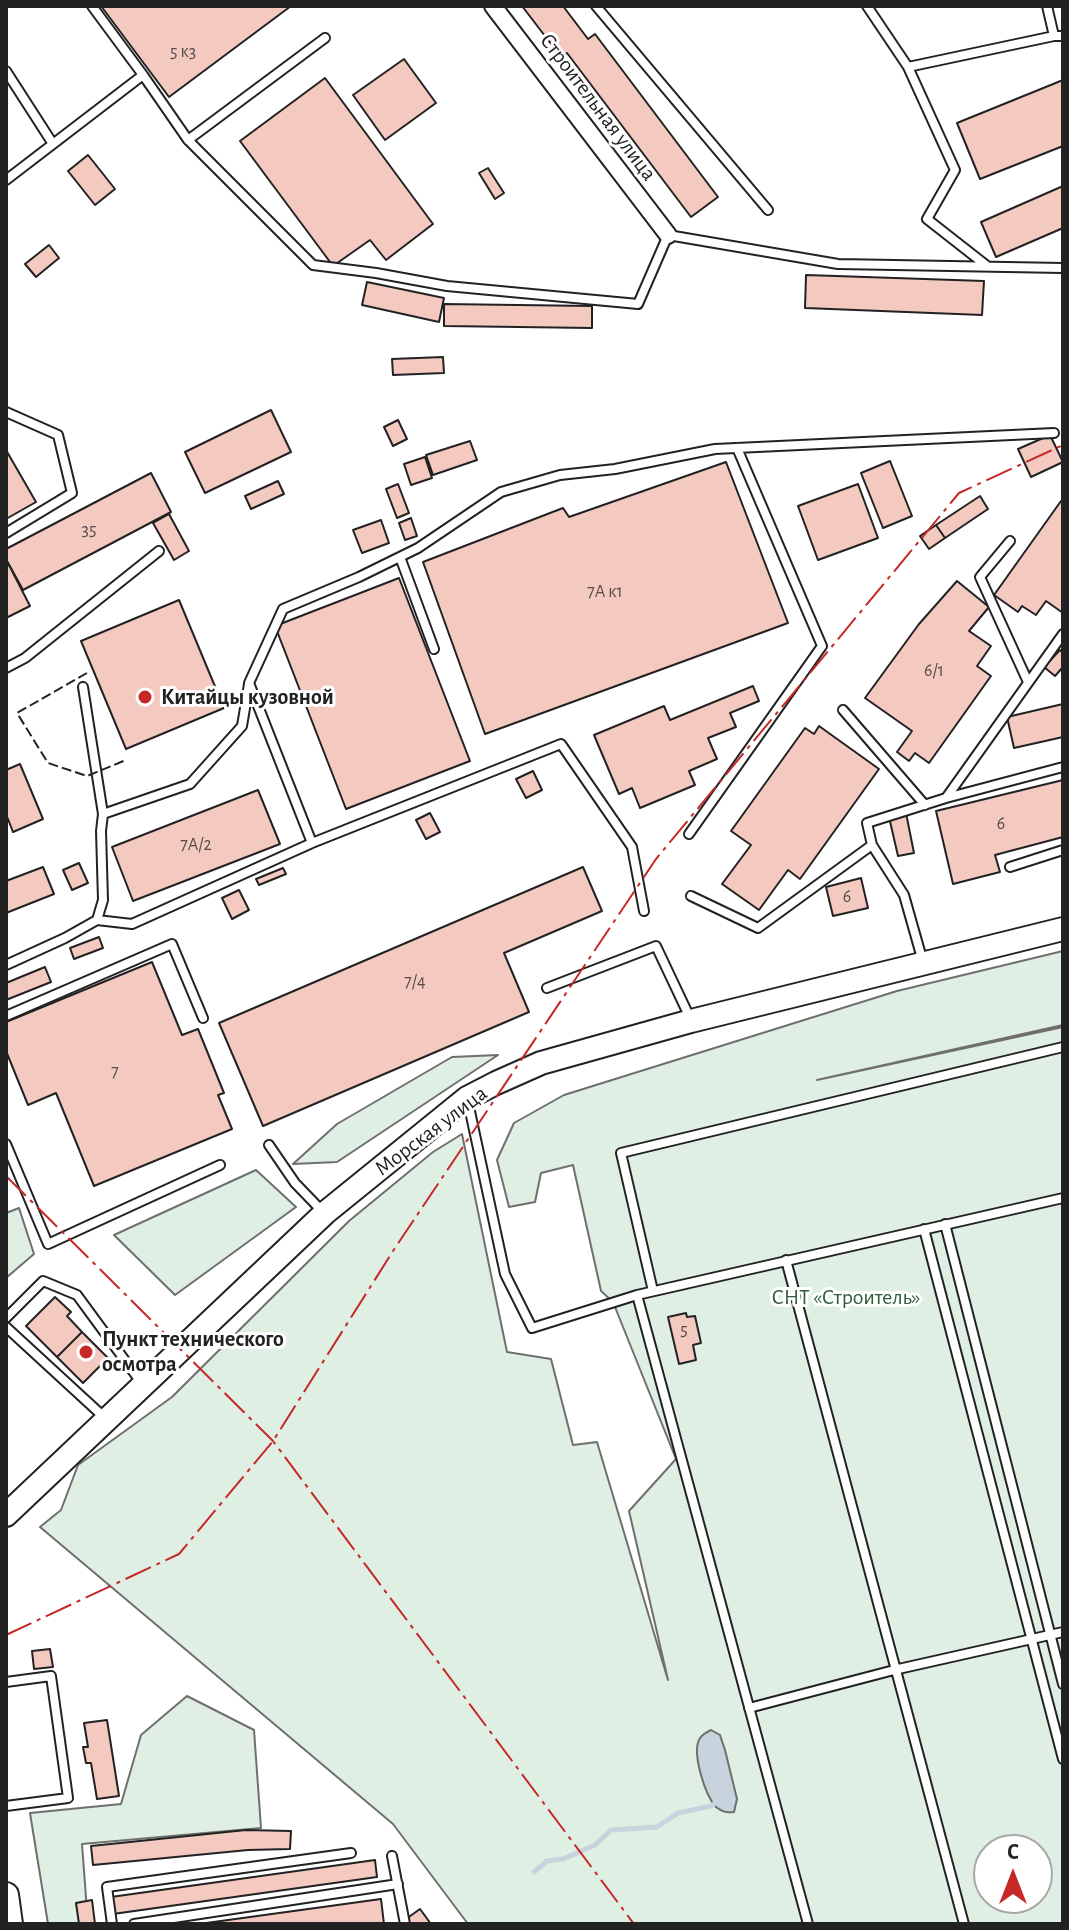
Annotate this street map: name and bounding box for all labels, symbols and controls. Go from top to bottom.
street label: Строительная улица [534,28,662,186]
house number: 5 к3 [170,41,196,63]
house number: 35 [82,519,96,541]
house number: 7А к1 [587,581,623,603]
house number: 6/1 [924,660,944,682]
place label: Китайцы кузовной [161,684,334,710]
marker: Китайцы кузовной [136,688,154,706]
house number: 6 [997,813,1005,835]
house number: 7А/2 [180,834,212,856]
house number: 6 [843,886,851,908]
house number: 7/4 [404,971,426,993]
house number: 7 [111,1061,119,1083]
street label: Морская улица [370,1080,492,1182]
park label: СНТ «Строитель» [771,1284,921,1310]
house number: 5 [680,1319,688,1341]
place label: Пункт технического осмотра [102,1326,284,1378]
marker: Пункт технического осмотра [77,1343,95,1361]
north arrow [973,1834,1053,1914]
text: С [1007,1841,1019,1863]

